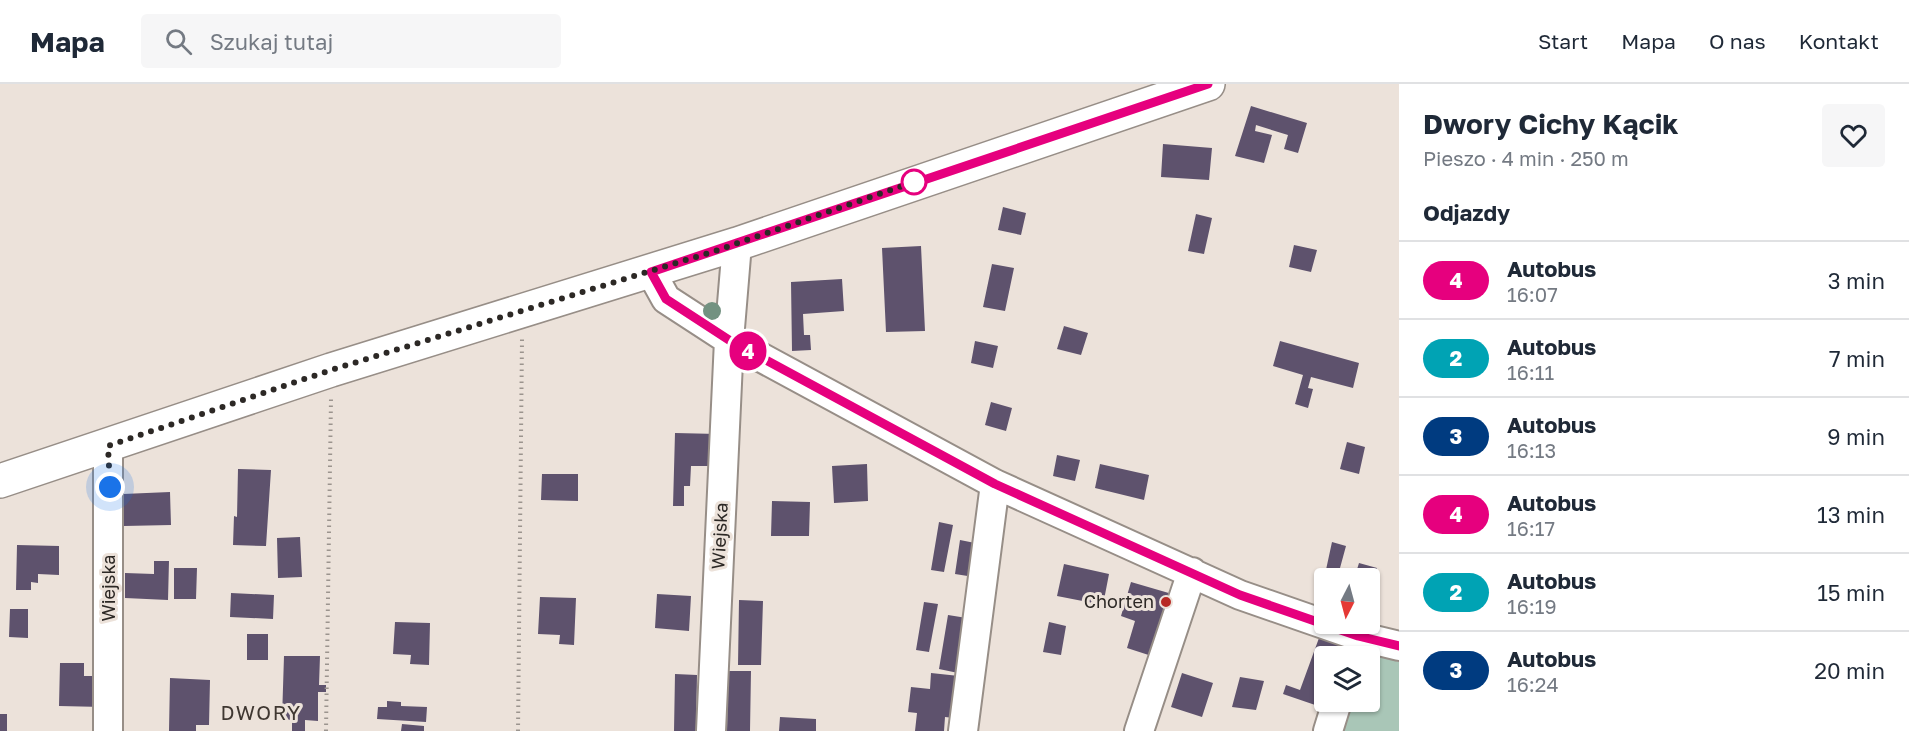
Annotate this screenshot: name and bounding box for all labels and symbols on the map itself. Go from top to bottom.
unlabelled marker [901,169,927,195]
line badge: 4 [728,332,768,370]
your location [95,472,125,502]
street label: Wiejska [706,502,732,570]
street label: Wiejska [97,554,119,622]
north arrow [1314,568,1380,634]
place label: Chorten [1084,590,1154,612]
marker: Chorten [1159,595,1173,609]
district label: DWORY [221,700,301,724]

